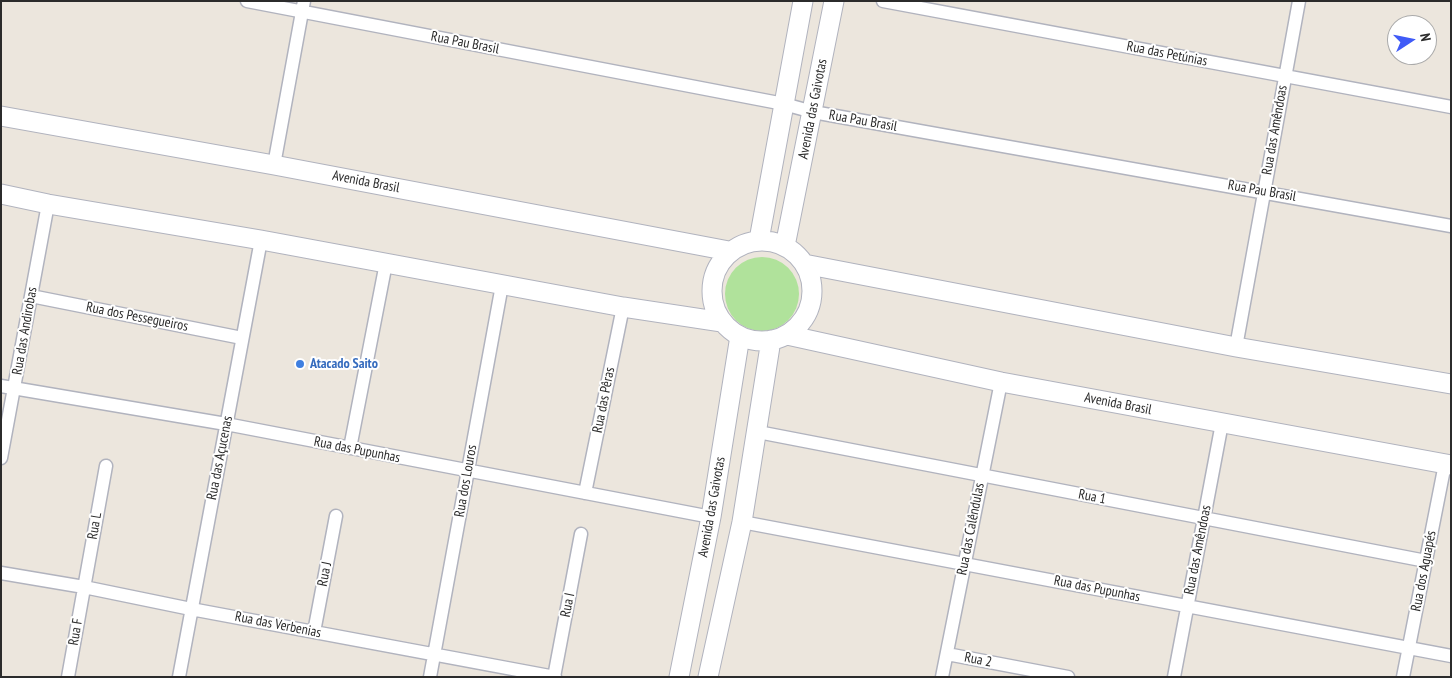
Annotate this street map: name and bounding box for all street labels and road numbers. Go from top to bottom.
street label: Rua Pau Brasil [430,28,500,58]
street label: Rua das Petúnias [1125,38,1209,70]
street label: Avenida das Gaivotas [795,57,831,161]
street label: Rua das Amêndoas [1259,84,1291,176]
street label: Rua Pau Brasil [828,107,898,135]
street label: Avenida Brasil [331,167,401,197]
street label: Rua Pau Brasil [1227,177,1297,205]
street label: Rua das Andirobas [9,286,41,376]
street label: Rua dos Pessegueiros [85,299,189,335]
street label: Rua das Pêras [589,366,619,434]
street label: Avenida Brasil [1083,389,1153,419]
street label: Rua das Açucenas [204,415,236,501]
street label: Rua das Pupunhas [312,433,402,467]
street label: Rua dos Louros [451,444,481,518]
street label: Avenida das Gaivotas [695,455,729,559]
street label: Rua das Calêndulas [954,482,988,576]
street label: Rua 1 [1077,486,1107,508]
street label: Rua das Amêndoas [1181,504,1215,596]
street label: Rua L [84,511,106,541]
street label: Rua dos Aguapés [1408,529,1440,613]
street label: Rua J [314,560,336,588]
street label: Rua das Pupunhas [1052,572,1142,606]
street label: Rua I [557,591,579,619]
street label: Rua das Verbenias [233,608,323,642]
street label: Rua F [65,617,87,647]
street label: Rua 2 [963,649,993,671]

